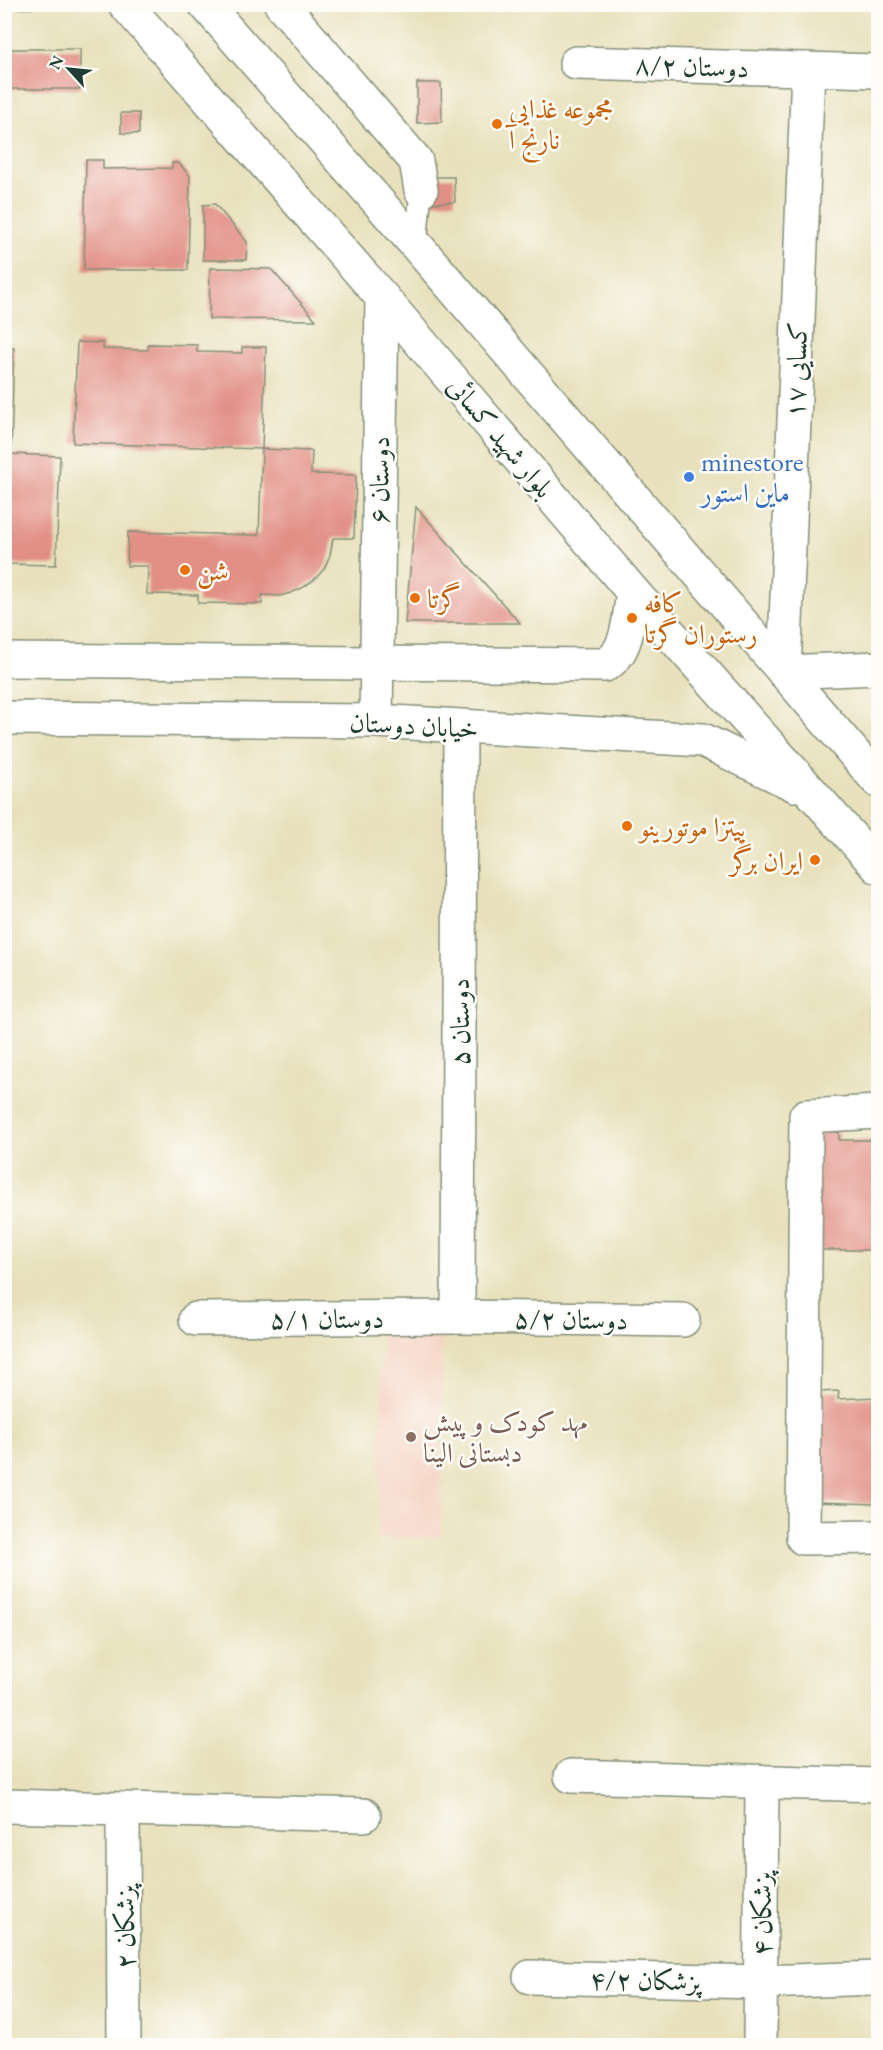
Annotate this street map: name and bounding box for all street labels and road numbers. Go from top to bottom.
street label: ۸/۲ دوستان [634,47,750,85]
street label: ۱۷ کسایی [777,321,816,419]
street label: بلوار شهید کسائی [440,369,562,505]
street label: ۶ دوستان [361,436,397,524]
street label: خیابان دوستان [349,704,479,746]
street label: ۵ دوستان [442,978,477,1066]
street label: ۵/۱ دوستان [270,1301,384,1336]
street label: ۵/۲ دوستان [514,1301,628,1337]
street label: ۴ پزشکان [744,1870,779,1956]
street label: ۲ پزشکان [107,1883,142,1969]
street label: ۴/۲ پزشکان [589,1962,703,1999]

